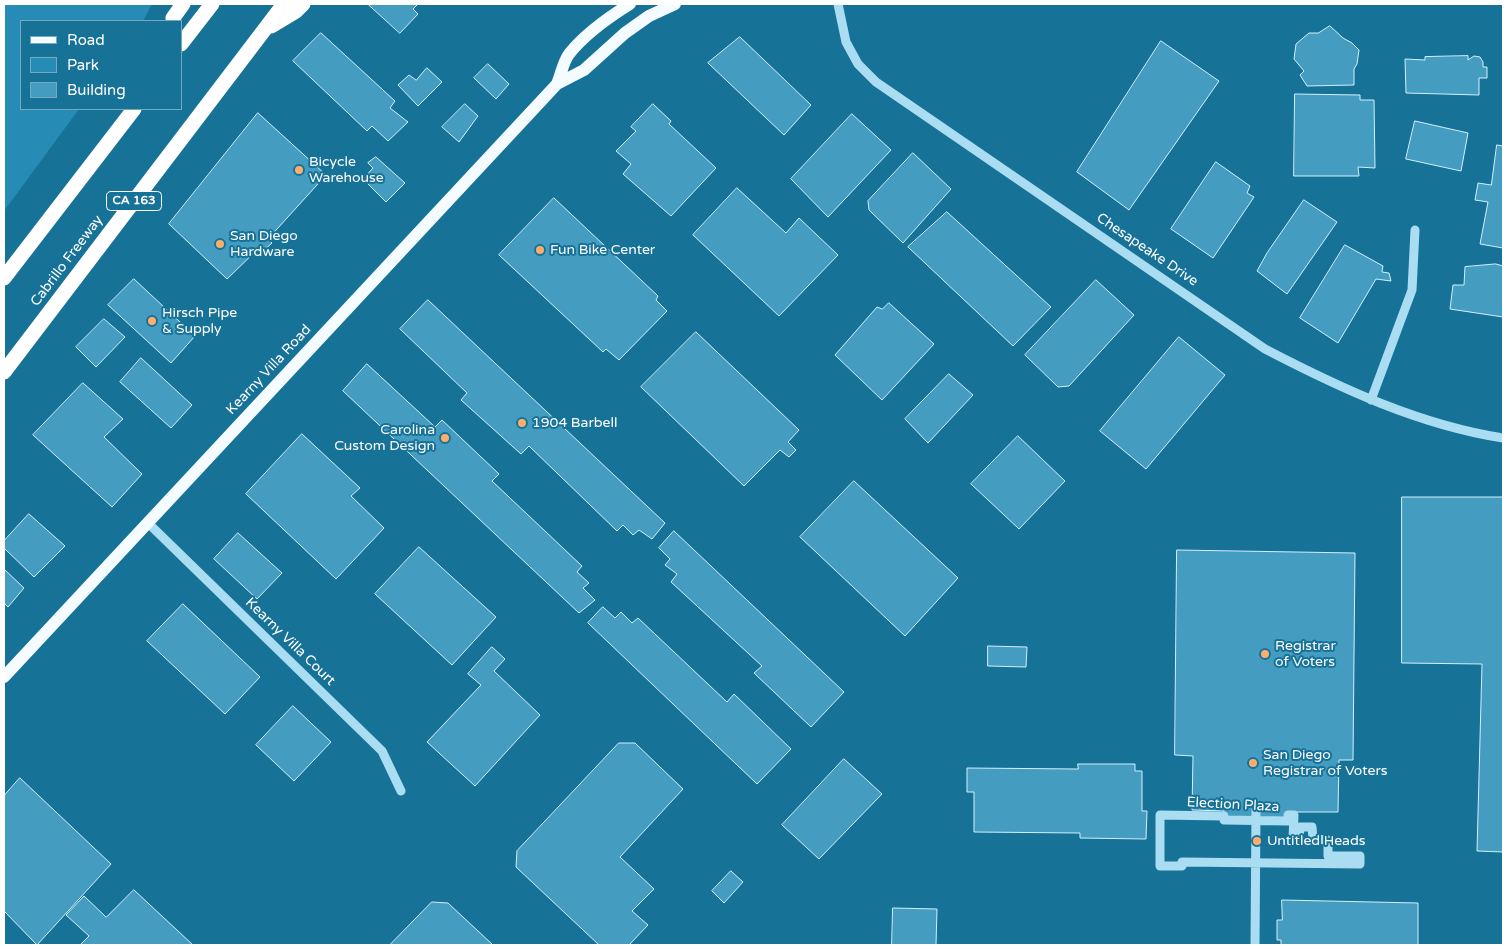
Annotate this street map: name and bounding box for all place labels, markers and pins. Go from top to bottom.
place label: Bicycle Warehouse [309,154,384,186]
marker: Bicycle Warehouse [293,164,305,176]
place label: San Diego Hardware [230,228,298,260]
marker: San Diego Hardware [214,238,226,250]
place label: Fun Bike Center [550,242,655,258]
marker: Fun Bike Center [534,244,546,256]
place label: Hirsch Pipe & Supply [162,305,237,338]
marker: Hirsch Pipe & Supply [146,315,158,327]
place label: 1904 Barbell [532,415,617,431]
marker: 1904 Barbell [516,417,528,429]
place label: Carolina Custom Design [334,422,435,454]
marker: Carolina Custom Design [439,432,451,444]
place label: Registrar of Voters [1275,638,1336,670]
marker: Registrar of Voters [1259,648,1271,660]
place label: San Diego Registrar of Voters [1263,747,1388,780]
marker: San Diego Registrar of Voters [1247,757,1259,769]
place label: Untitled Heads [1267,833,1366,849]
marker: Untitled Heads [1251,835,1263,847]

